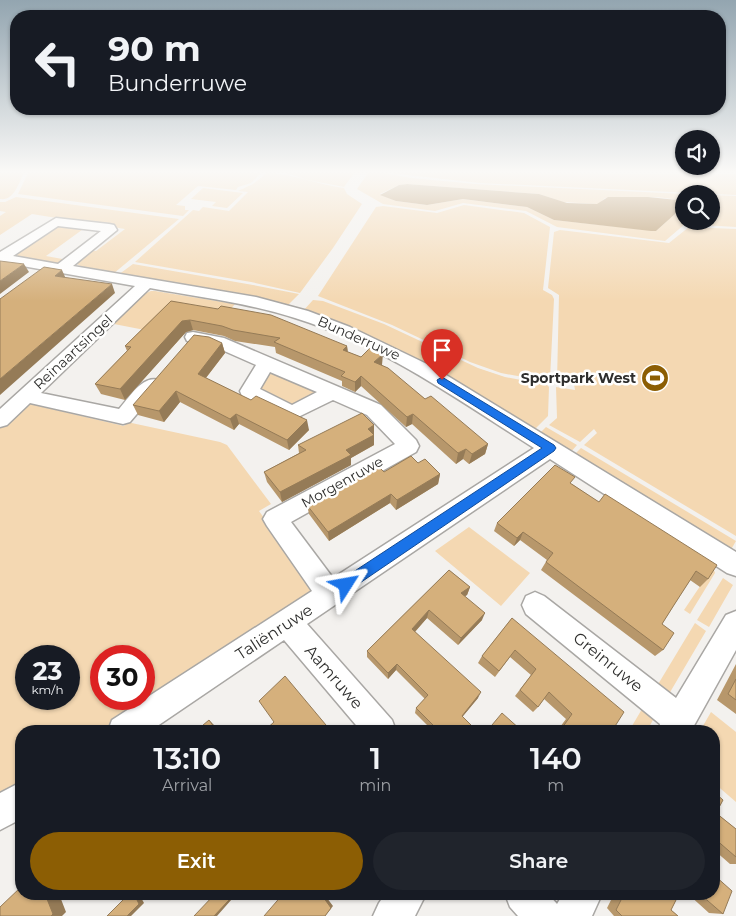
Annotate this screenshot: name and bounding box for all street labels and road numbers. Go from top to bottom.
street label: Reinaartsingel [30,311,116,393]
street label: Bunderruwe [315,312,403,364]
street label: Morgenruwe [298,452,386,512]
street label: Taliënruwe [232,600,316,664]
street label: Greinruwe [569,628,647,696]
street label: Aamruwe [301,641,367,713]

